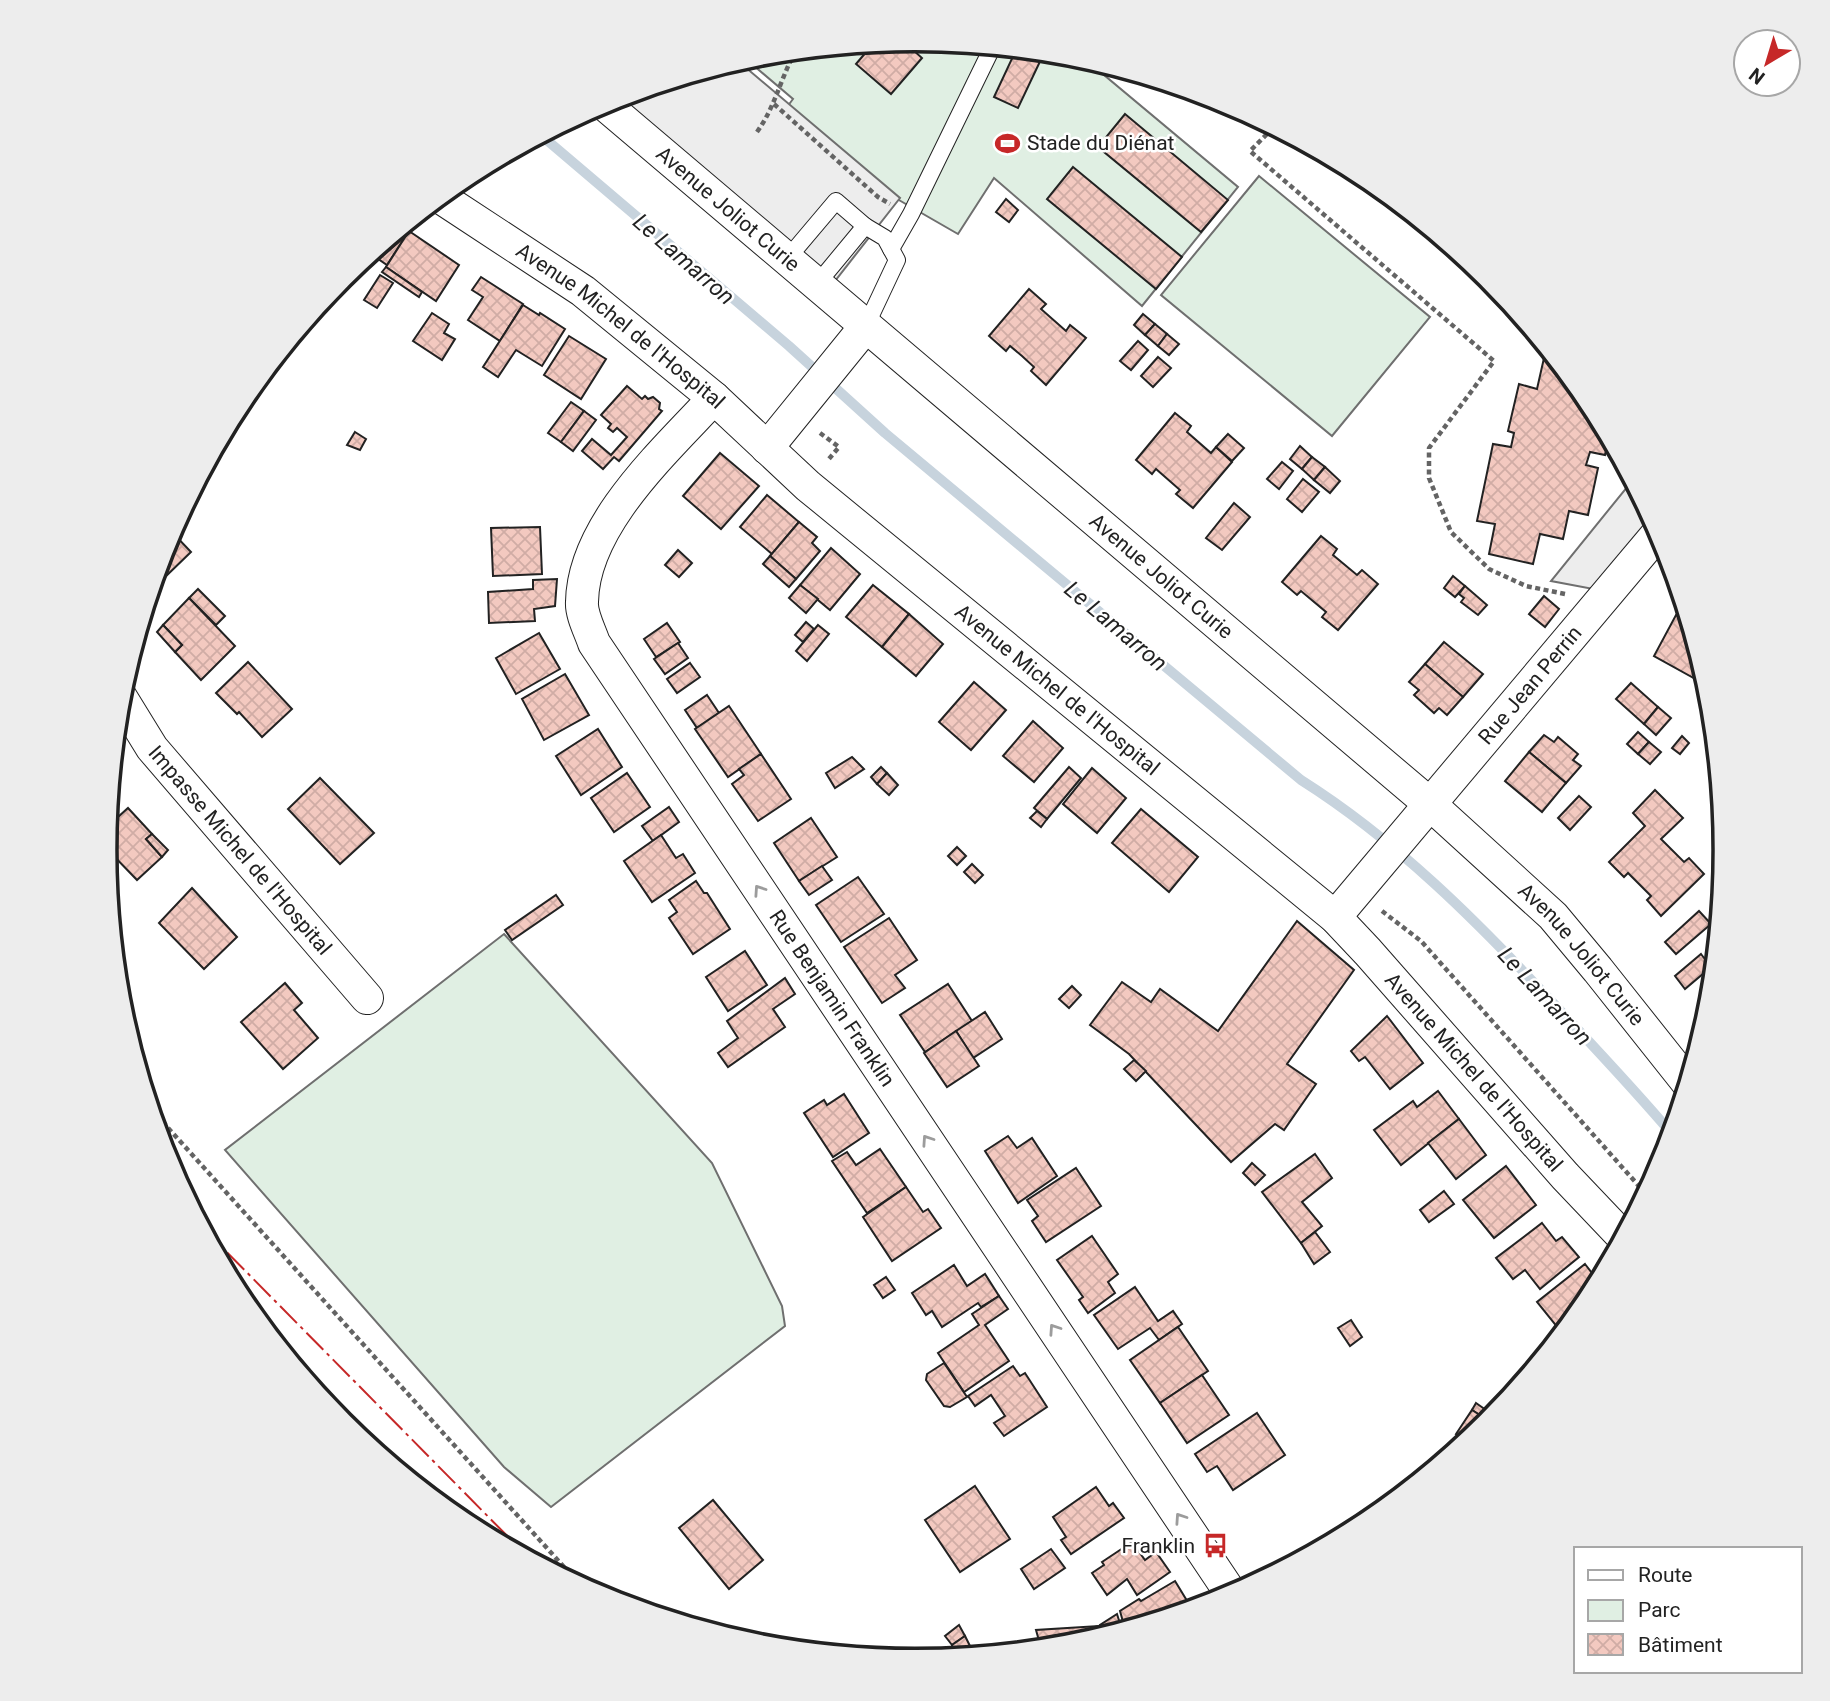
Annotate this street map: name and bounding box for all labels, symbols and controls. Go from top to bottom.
north arrow [1732,28,1802,98]
text: N [1744,63,1769,89]
sports icon: Stade du Diénat [993,129,1021,157]
place label: Stade du Diénat [1027,131,1175,155]
street label: Avenue Joliot Curie [652,142,805,277]
water label: Le Lamarron [628,208,740,311]
street label: Avenue Michel de l'Hospital [512,238,730,414]
street label: Avenue Joliot Curie [1085,509,1238,644]
water label: Le Lamarron [1059,576,1172,677]
street label: Avenue Michel de l'Hospital [950,599,1164,780]
street label: Rue Jean Perrin [1474,621,1587,749]
street label: Impasse Michel de l'Hospital [144,741,336,960]
street label: Avenue Joliot Curie [1513,878,1649,1030]
one-way arrow [755,885,768,898]
street label: Rue Benjamin Franklin [764,905,900,1091]
water label: Le Lamarron [1492,941,1597,1051]
street label: Avenue Michel de l'Hospital [1380,968,1567,1176]
one-way arrow [922,1135,935,1148]
one-way arrow [1050,1324,1062,1337]
one-way arrow [1176,1513,1189,1526]
bus stop icon: Franklin [1201,1532,1229,1560]
place label: Franklin [1121,1534,1195,1558]
legend [1574,1547,1802,1673]
text: Route [1638,1563,1693,1587]
text: Parc [1638,1598,1680,1622]
text: Bâtiment [1638,1633,1723,1657]

